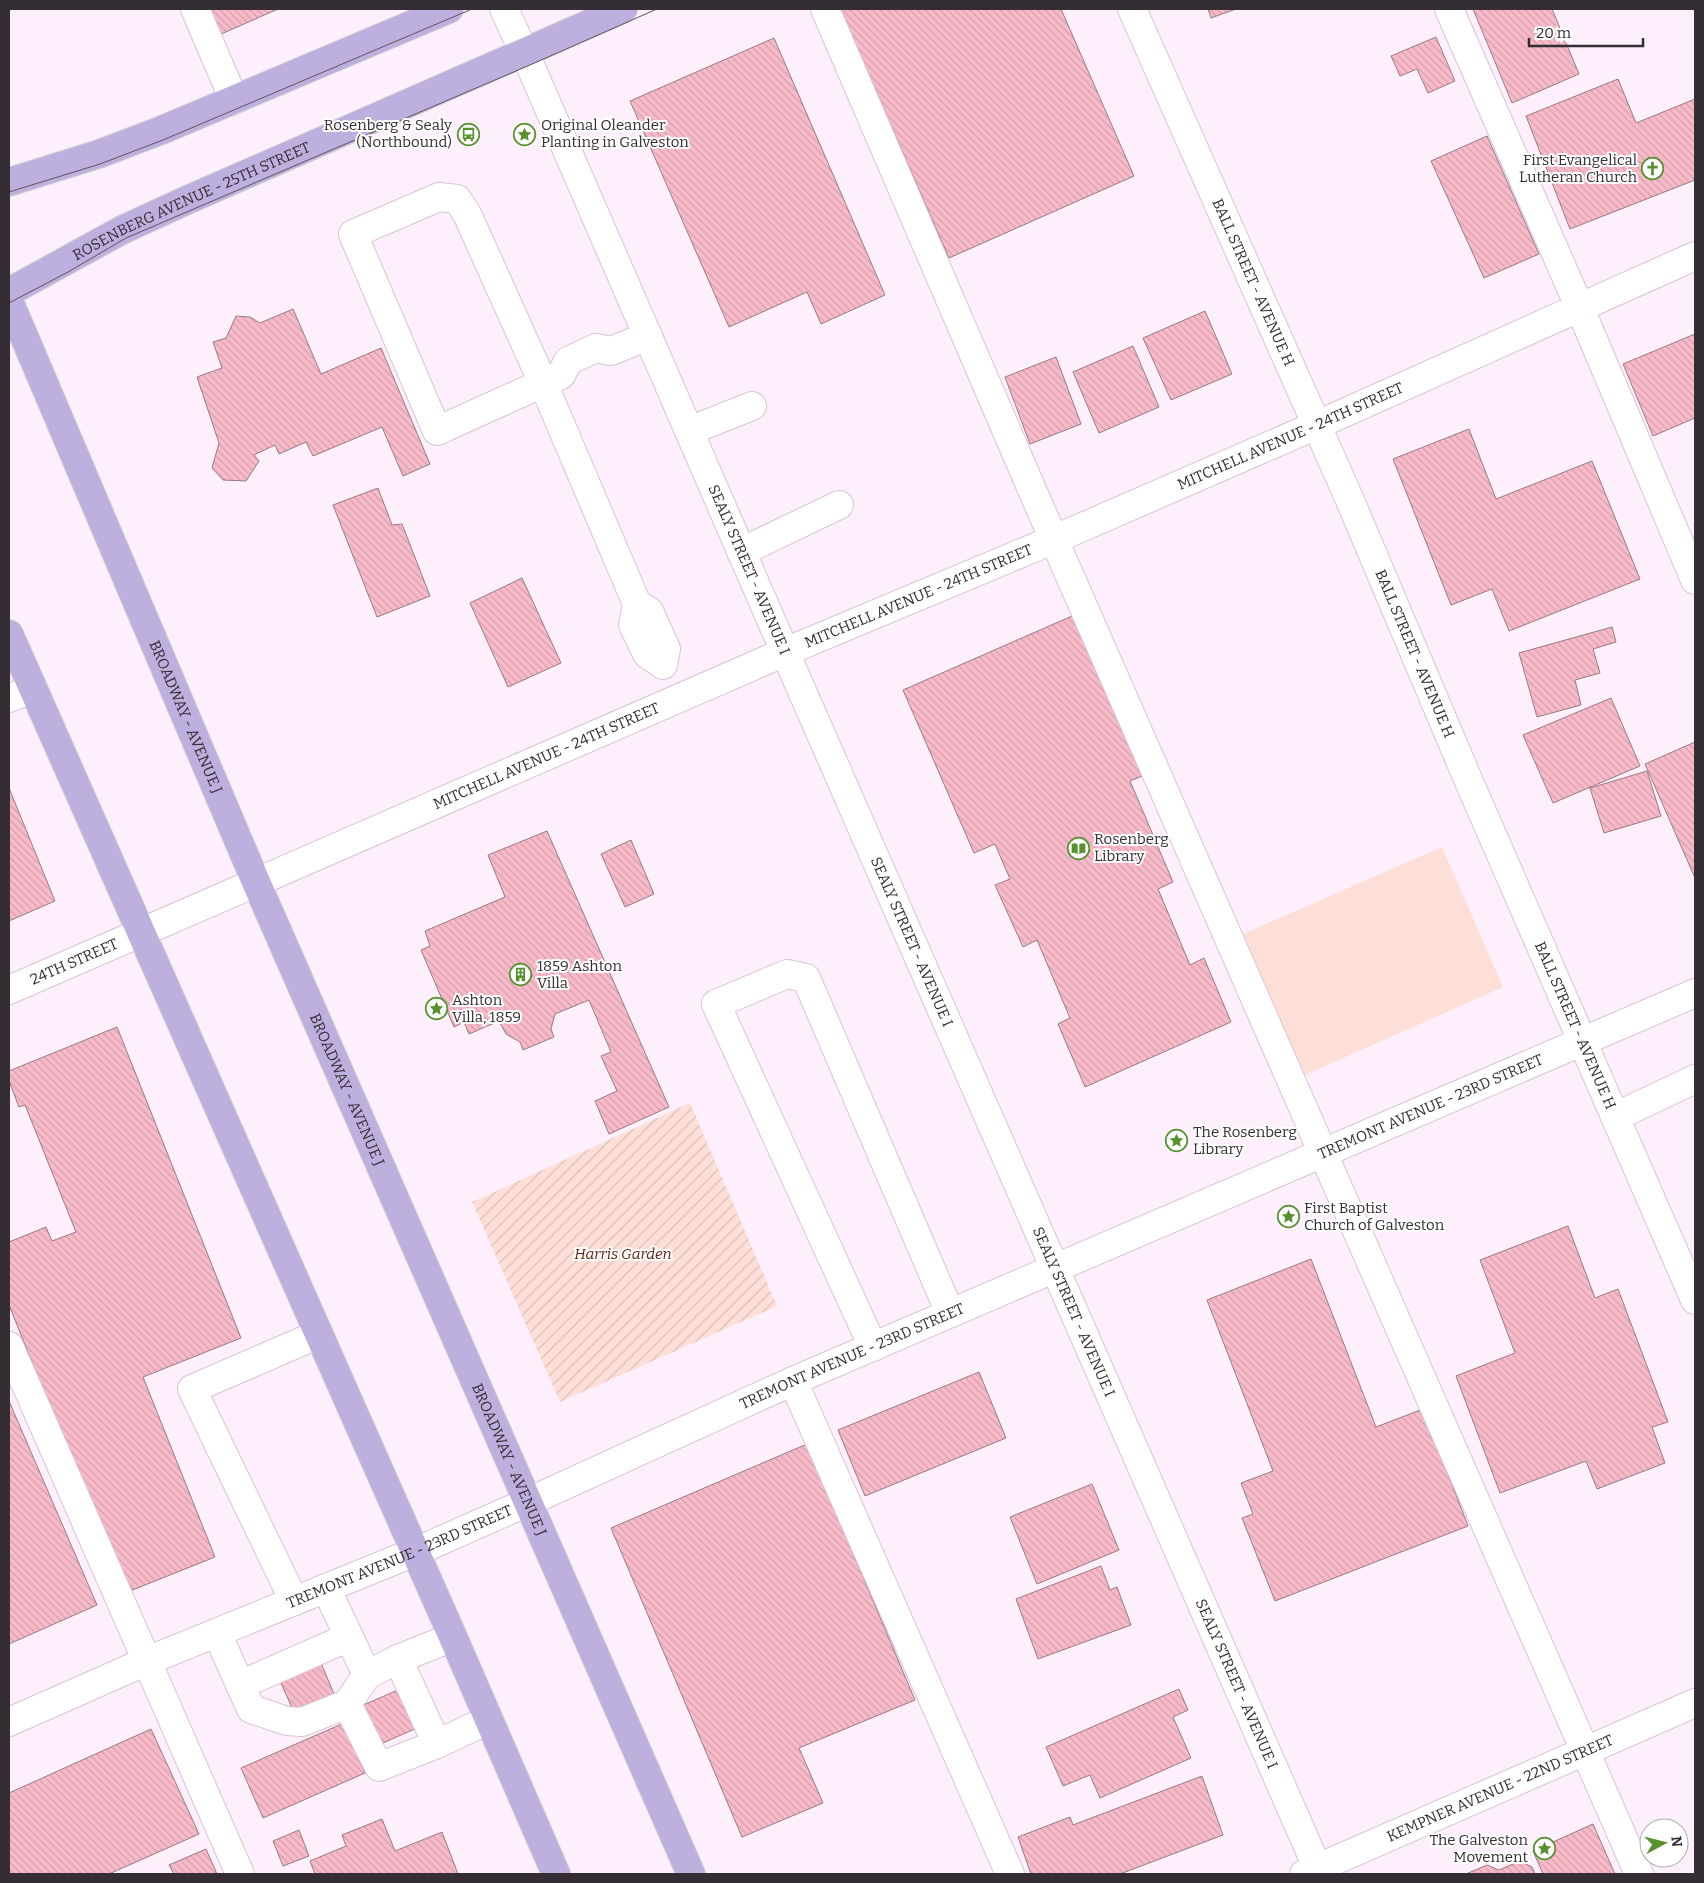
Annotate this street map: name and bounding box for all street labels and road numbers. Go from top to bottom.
street label: ROSENBERG AVENUE - 25TH STREET [70,138,313,264]
street label: BALL STREET - AVENUE H [1208,196,1298,369]
street label: MITCHELL AVENUE - 24TH STREET [1175,378,1406,494]
street label: SEALY STREET - AVENUE I [704,482,794,657]
street label: MITCHELL AVENUE - 24TH STREET [802,540,1035,652]
street label: BALL STREET - AVENUE H [1371,567,1458,741]
street label: BROADWAY - AVENUE J [145,638,226,796]
street label: MITCHELL AVENUE - 24TH STREET [430,699,662,813]
street label: SEALY STREET - AVENUE I [867,854,957,1029]
street label: 24TH STREET [27,935,121,989]
street label: BALL STREET - AVENUE H [1531,939,1620,1112]
street label: BROADWAY - AVENUE J [306,1011,388,1169]
street label: TREMONT AVENUE - 23RD STREET [1315,1050,1546,1163]
street label: SEALY STREET - AVENUE I [1029,1224,1119,1399]
street label: TREMONT AVENUE - 23RD STREET [737,1299,967,1413]
street label: BROADWAY - AVENUE J [468,1381,551,1539]
street label: TREMONT AVENUE - 23RD STREET [284,1501,515,1612]
street label: SEALY STREET - AVENUE I [1192,1596,1282,1771]
street label: KEMPNER AVENUE - 22ND STREET [1384,1731,1616,1846]

